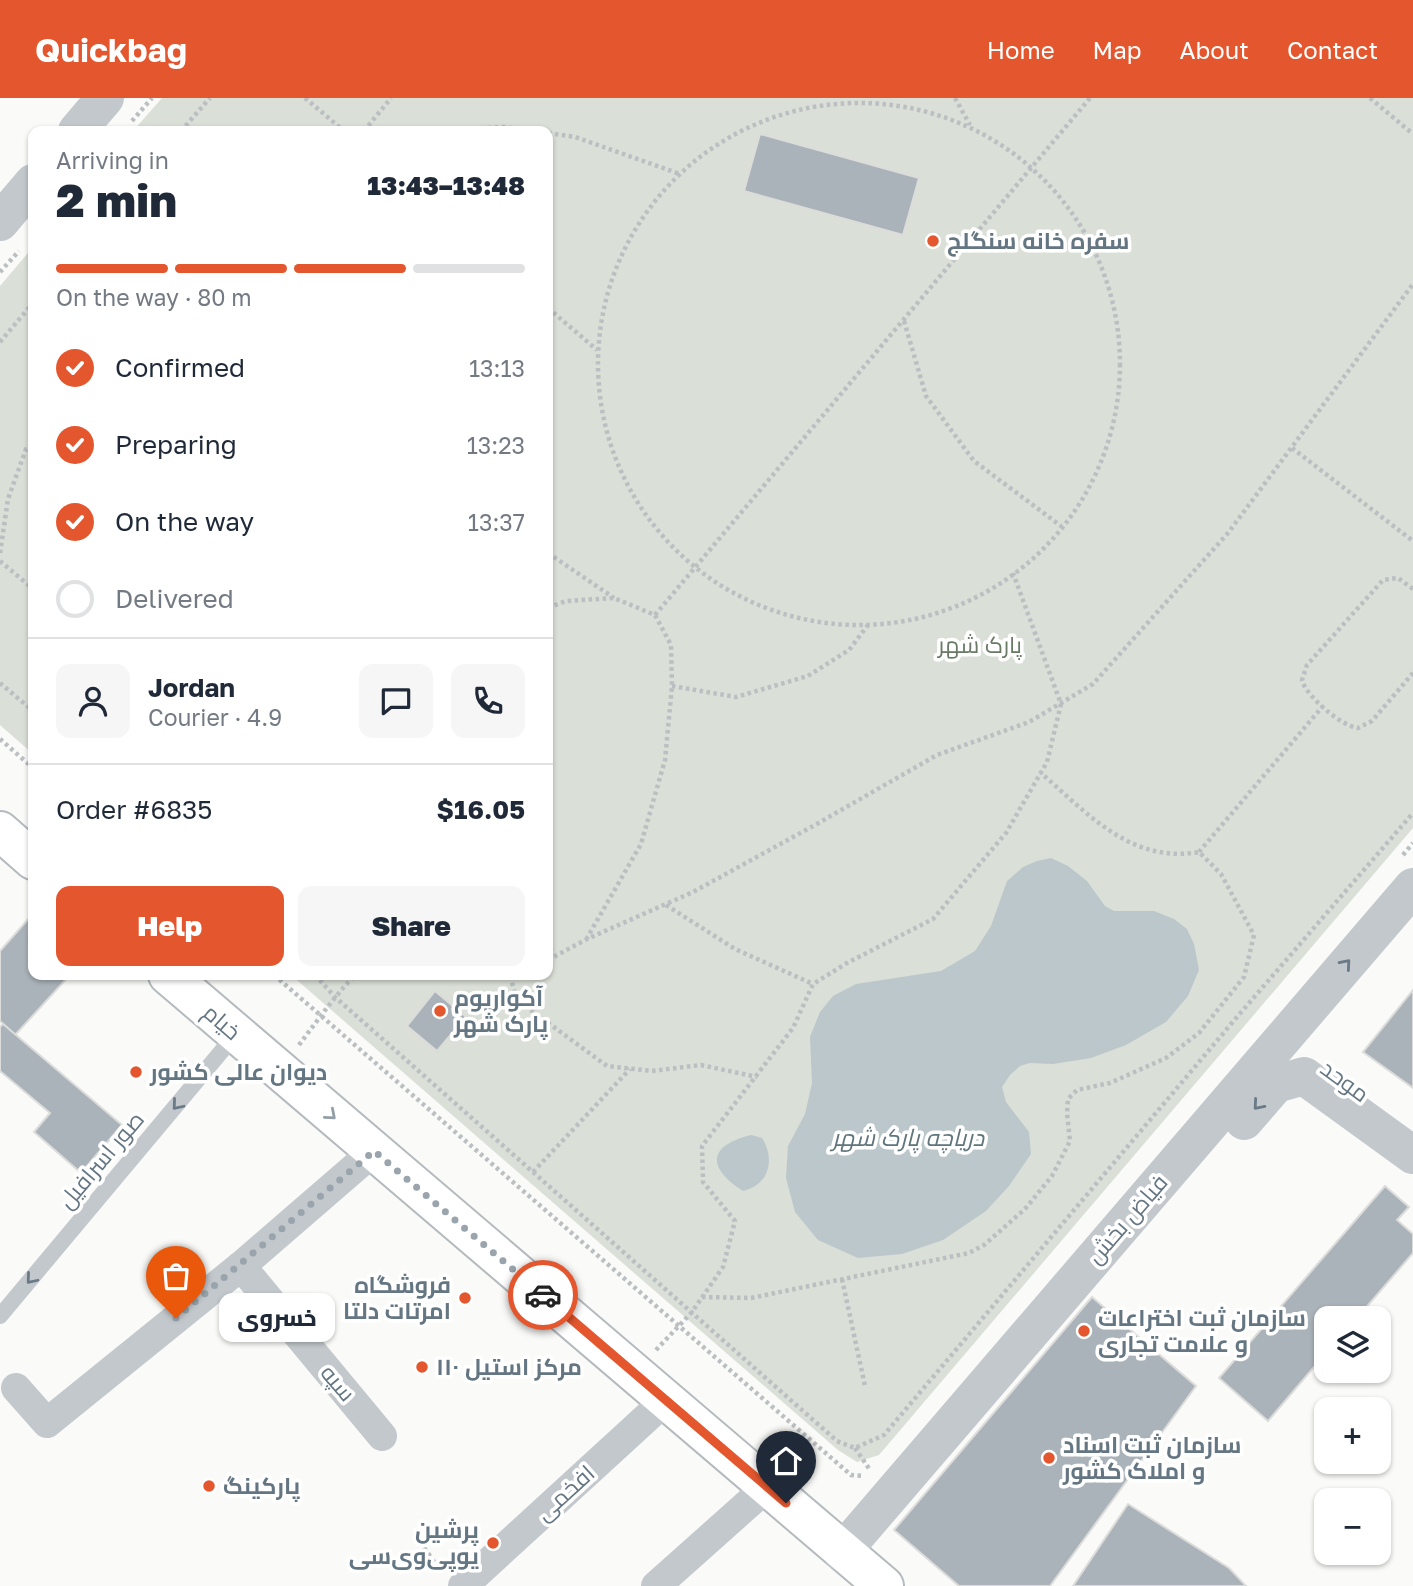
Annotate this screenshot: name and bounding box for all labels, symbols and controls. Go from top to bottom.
text: Quickbag [35,30,187,69]
text: Home [987,35,1055,64]
text: Map [1093,35,1142,64]
text: About [1180,35,1249,64]
text: Contact [1287,35,1378,64]
text: Arriving in [56,146,169,174]
text: 13:43–13:48 [367,170,525,201]
text: 2 min [56,172,177,227]
place label: سفره خانه سنگلج [947,226,1129,257]
marker: سفره خانه سنگلج [925,233,941,249]
text: On the way · 80 m [56,283,252,311]
icon: check [56,349,94,387]
text: Confirmed [115,352,245,383]
text: 13:13 [469,354,525,382]
icon: check [56,426,94,464]
text: Preparing [115,429,237,460]
text: 13:23 [467,431,525,459]
icon: check [56,503,94,541]
text: On the way [115,506,254,537]
text: 13:37 [468,508,525,536]
text: Delivered [115,583,234,614]
park label: پارک شهر [936,630,1022,660]
button: person [56,664,130,738]
button: chat [359,664,433,738]
button: phone [451,664,525,738]
text: Jordan [148,672,235,703]
text: Courier · 4.9 [148,703,282,731]
text: Order #6835 [56,794,212,825]
text: $16.05 [437,794,525,825]
button: Help [56,886,284,966]
button: Share [298,886,525,966]
one-way arrow [1338,959,1350,972]
place label: آکواریوم پارک شهر [453,983,548,1040]
street label: خیام [196,997,247,1047]
marker: آکواریوم پارک شهر [432,1003,448,1019]
street label: موحد [1316,1053,1375,1107]
place label: دیوان عالی کشور [149,1057,327,1086]
marker: دیوان عالی کشور [128,1064,144,1080]
one-way arrow [172,1097,185,1109]
one-way arrow [1254,1097,1266,1110]
street label: صور اسرافیل [51,1105,150,1214]
one-way arrow [323,1107,336,1119]
water label: دریاچه پارک شهر [829,1122,985,1154]
street label: فیاض بخش [1080,1168,1173,1269]
pin [146,1246,206,1318]
icon: bag [157,1257,195,1295]
courier [508,1260,578,1330]
place label: فروشگاه امرتات دلتا [343,1270,451,1325]
one-way arrow [26,1272,39,1284]
icon: car [524,1276,562,1314]
marker: فروشگاه امرتات دلتا [457,1290,473,1306]
callout: خسروی [218,1294,334,1342]
text: خسروی [237,1303,317,1331]
place label: سازمان ثبت اختراعات و علامت تجاری [1098,1303,1306,1358]
map controls [1314,1306,1391,1565]
button: layers [1314,1306,1391,1383]
marker: سازمان ثبت اختراعات و علامت تجاری [1076,1323,1092,1339]
place label: مرکز استیل ۱۱۰ [436,1352,582,1381]
street label: سپه [315,1358,362,1407]
marker: مرکز استیل ۱۱۰ [414,1359,430,1375]
button: + [1314,1397,1391,1474]
place label: سازمان ثبت اسناد و املاک کشور [1062,1430,1241,1485]
pin [756,1431,816,1503]
icon: home [767,1442,805,1480]
marker: سازمان ثبت اسناد و املاک کشور [1041,1450,1057,1466]
street label: افخمی [529,1458,600,1527]
place label: پارکینگ [223,1471,300,1502]
marker: پارکینگ [201,1478,217,1494]
button: − [1314,1488,1391,1565]
place label: پرشین یو‌پی‌وی‌سی [349,1515,479,1572]
marker: پرشین یو‌پی‌وی‌سی [485,1535,501,1551]

